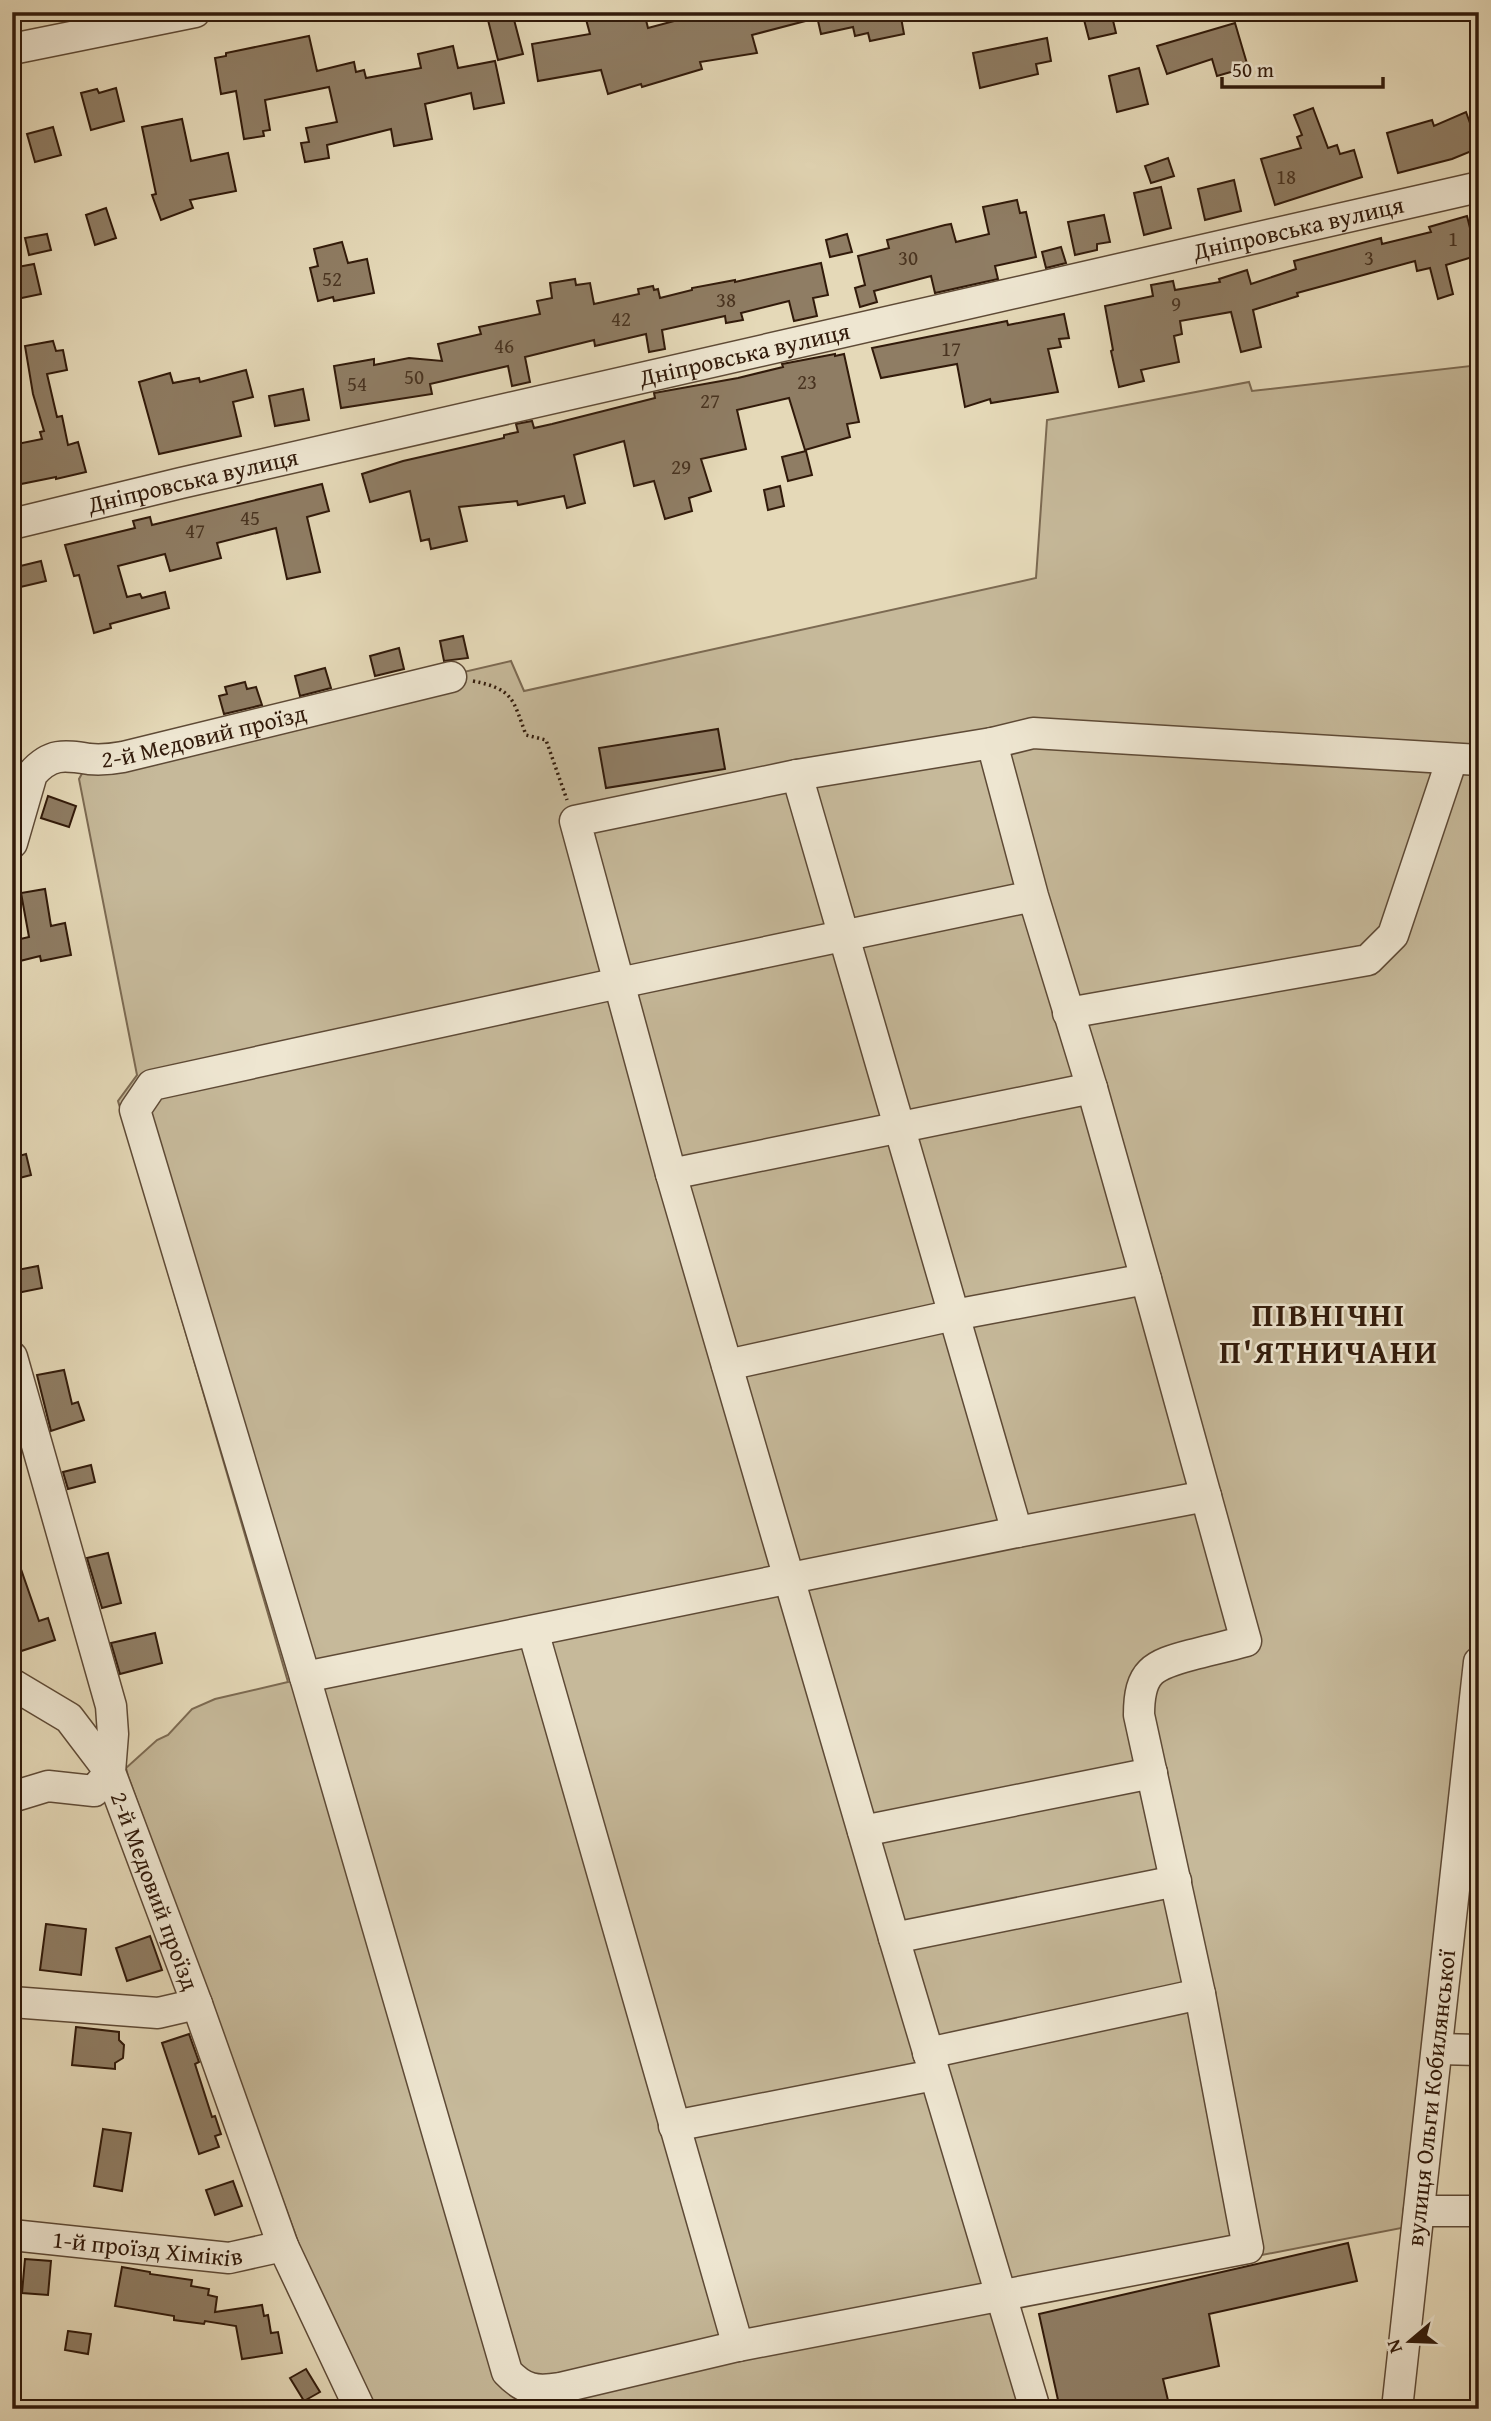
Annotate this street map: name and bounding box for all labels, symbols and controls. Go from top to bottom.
scale bar [1222,46,1382,90]
text: 50 m [1232,54,1274,85]
house number: 18 [1276,161,1296,192]
street label: Дніпровська вулиця [1189,187,1407,269]
house number: 1 [1448,223,1458,254]
house number: 30 [898,242,918,273]
house number: 3 [1364,242,1374,273]
house number: 52 [322,263,342,294]
house number: 38 [716,284,736,315]
house number: 9 [1171,288,1181,319]
house number: 42 [611,303,631,334]
street label: Дніпровська вулиця [635,313,853,395]
house number: 46 [494,330,514,361]
house number: 17 [941,333,961,364]
house number: 50 [404,361,424,392]
house number: 23 [797,366,817,397]
house number: 54 [347,368,367,399]
house number: 27 [700,385,720,416]
street label: Дніпровська вулиця [83,439,301,522]
house number: 29 [671,451,691,482]
house number: 45 [240,502,260,533]
house number: 47 [185,515,205,546]
street label: 2-й Медовий проїзд [100,695,310,776]
district label: ПІВНІЧНІ П'ЯТНИЧАНИ [1219,1291,1439,1375]
street label: 2-й Медовий проїзд [102,1786,208,1995]
street label: вулиця Ольги Кобилянської [1397,1947,1464,2248]
street label: 1-й проїзд Хіміків [51,2221,246,2275]
north arrow [1376,2306,1446,2376]
text: N [1379,2336,1409,2357]

